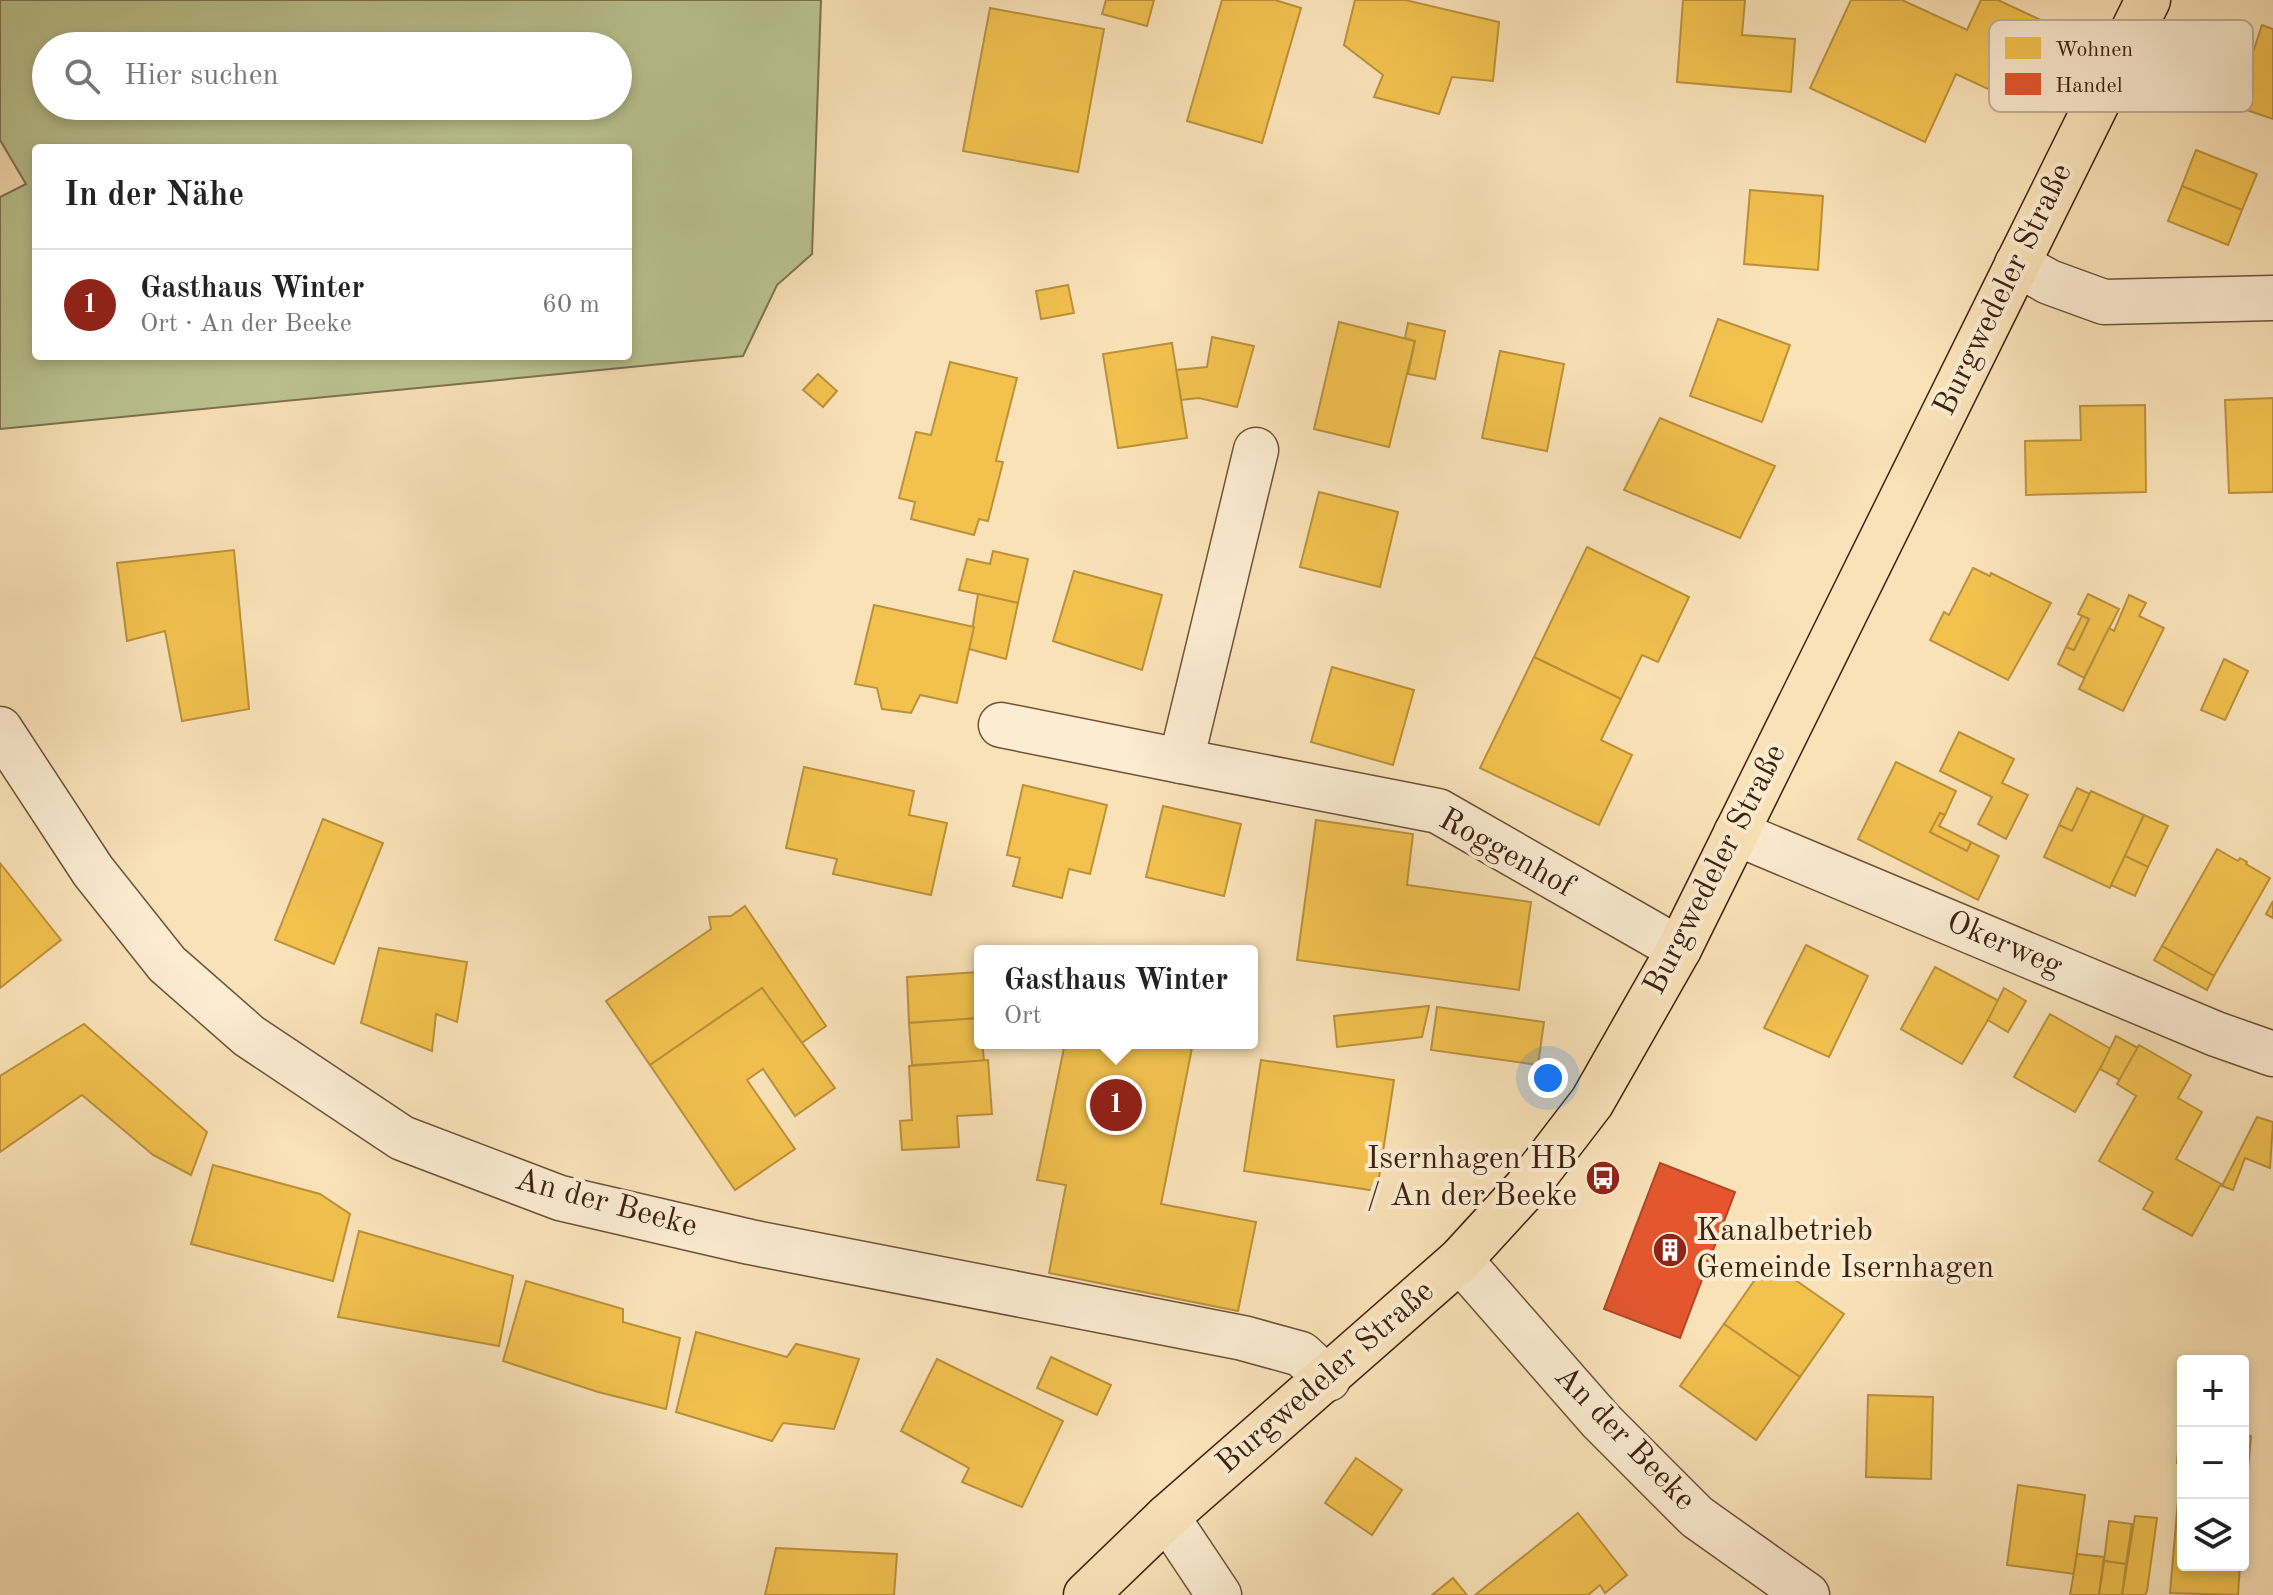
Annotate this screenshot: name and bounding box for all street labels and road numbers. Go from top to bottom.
street label: Burgwedeler Straße [1929,159,2079,421]
street label: Burgwedeler Straße [1639,740,1793,1000]
street label: Roggenhof [1433,804,1580,905]
street label: Okerweg [1942,906,2066,984]
street label: An der Beeke [512,1164,700,1244]
street label: Burgwedeler Straße [1211,1275,1441,1481]
street label: An der Beeke [1548,1361,1700,1517]

